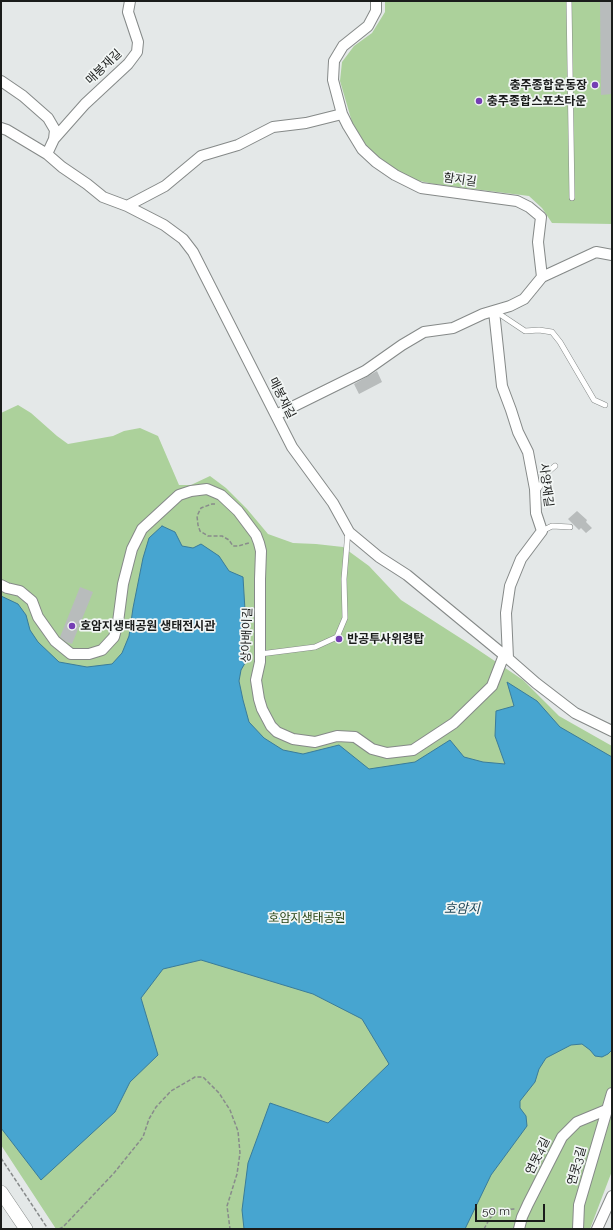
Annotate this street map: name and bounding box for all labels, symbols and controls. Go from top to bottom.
street label: 매봉재길 [83,46,125,88]
place label: 충주종합운동장 [510,78,587,92]
marker: 충주종합운동장 [590,80,600,90]
place label: 충주종합스포츠타운 [487,94,586,108]
marker: 충주종합스포츠타운 [474,96,484,106]
street label: 함지길 [443,171,477,189]
street label: 매봉재길 [266,375,298,421]
street label: 사양재길 [536,462,556,508]
street label: 상아배이길 [239,607,255,663]
place label: 호암지생태공원 생태전시관 [80,619,215,633]
marker: 호암지생태공원 생태전시관 [67,621,77,631]
place label: 반공투사위령탑 [347,632,424,646]
marker: 반공투사위령탑 [334,634,344,644]
water label: 호암지 [444,901,480,917]
park label: 호암지생태공원 [268,911,346,925]
street label: 연못4길 [523,1135,553,1177]
street label: 연못3길 [565,1145,589,1187]
scale bar [477,1196,547,1222]
text: 50 m [482,1204,510,1218]

